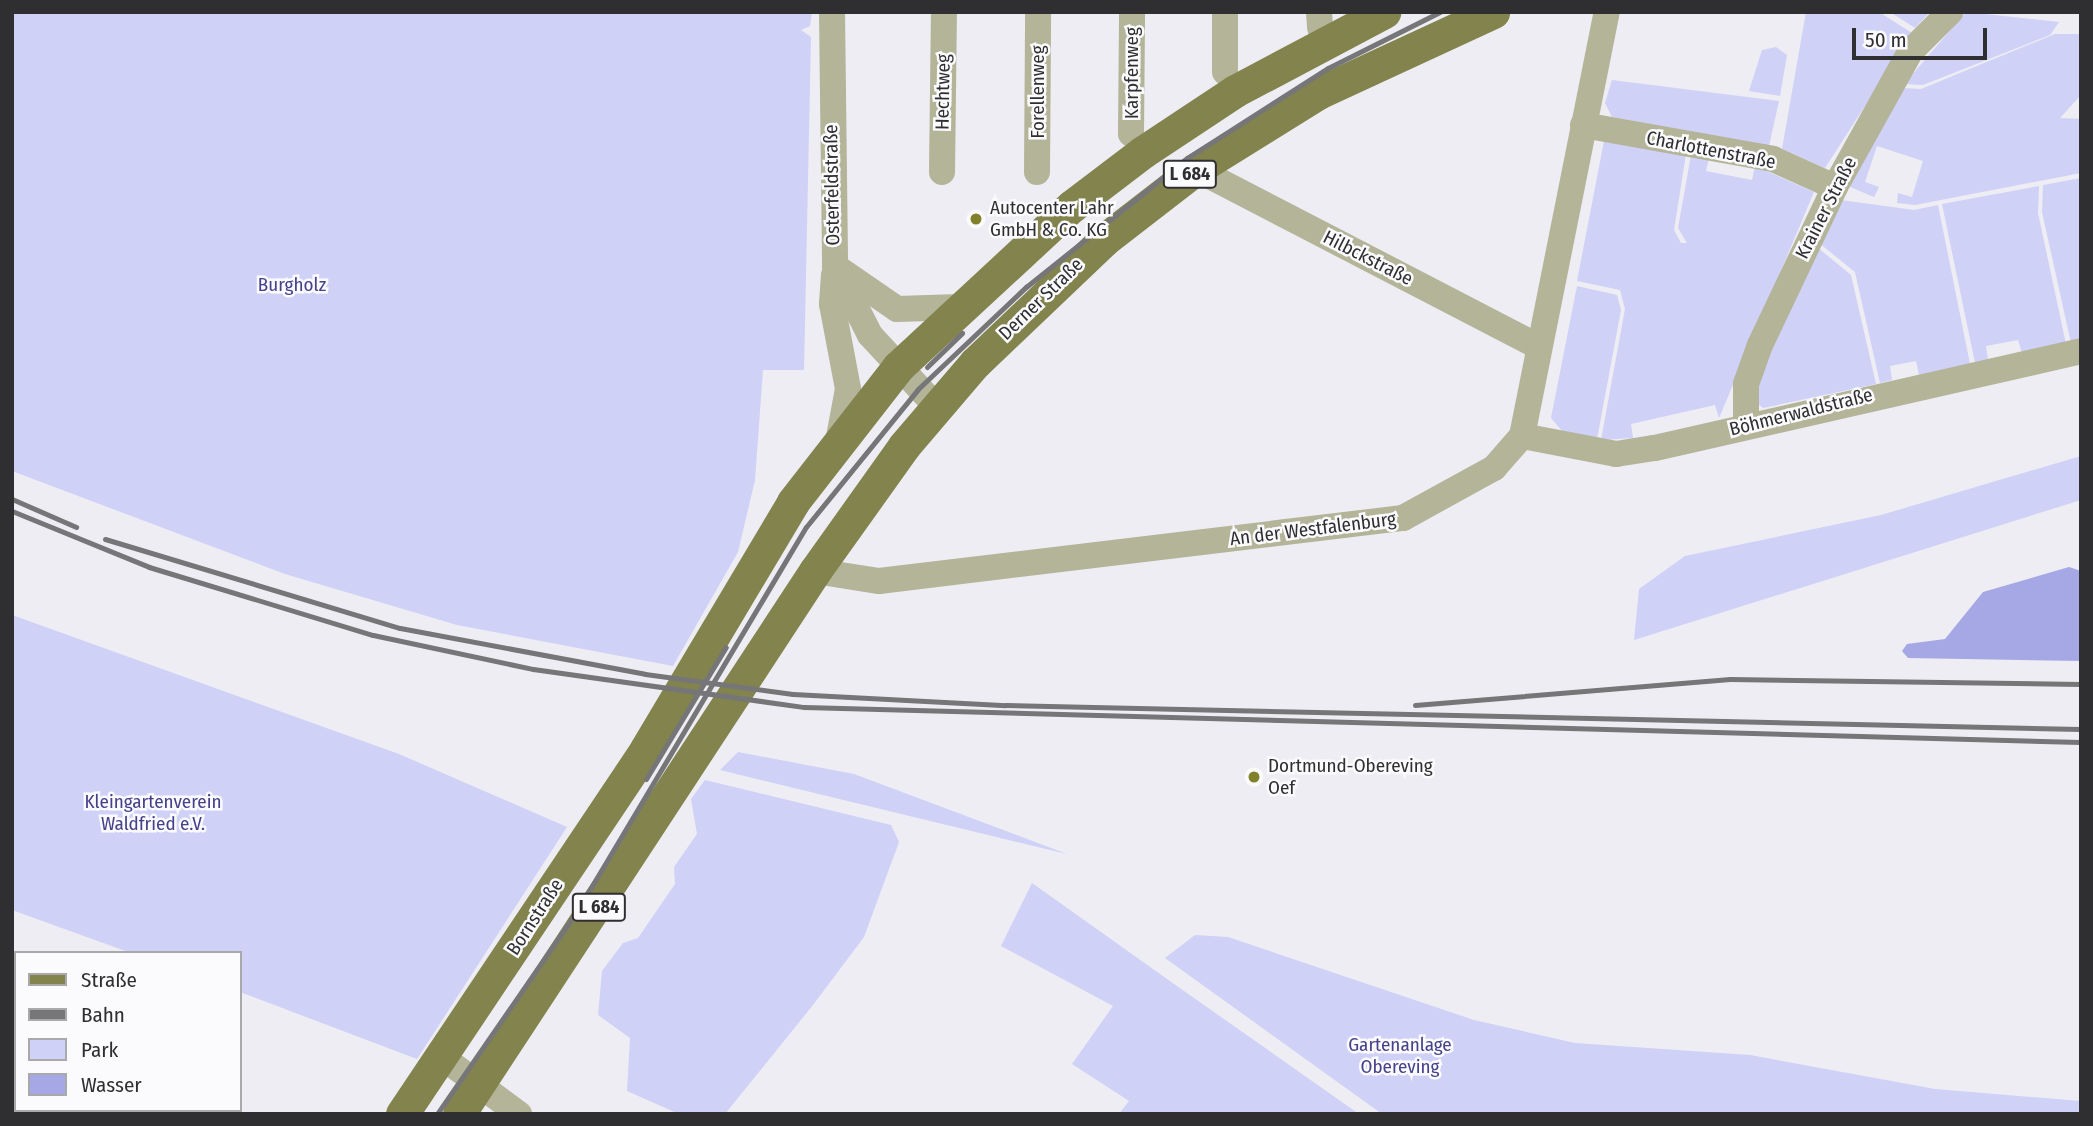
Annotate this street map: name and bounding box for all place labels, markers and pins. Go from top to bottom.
place label: Autocenter Lahr GmbH & Co. KG [990,197,1114,241]
marker: Autocenter Lahr GmbH & Co. KG [968,211,984,227]
place label: Dortmund-Obereving Oef [1268,755,1433,799]
marker: Dortmund-Obereving Oef [1246,769,1262,785]

